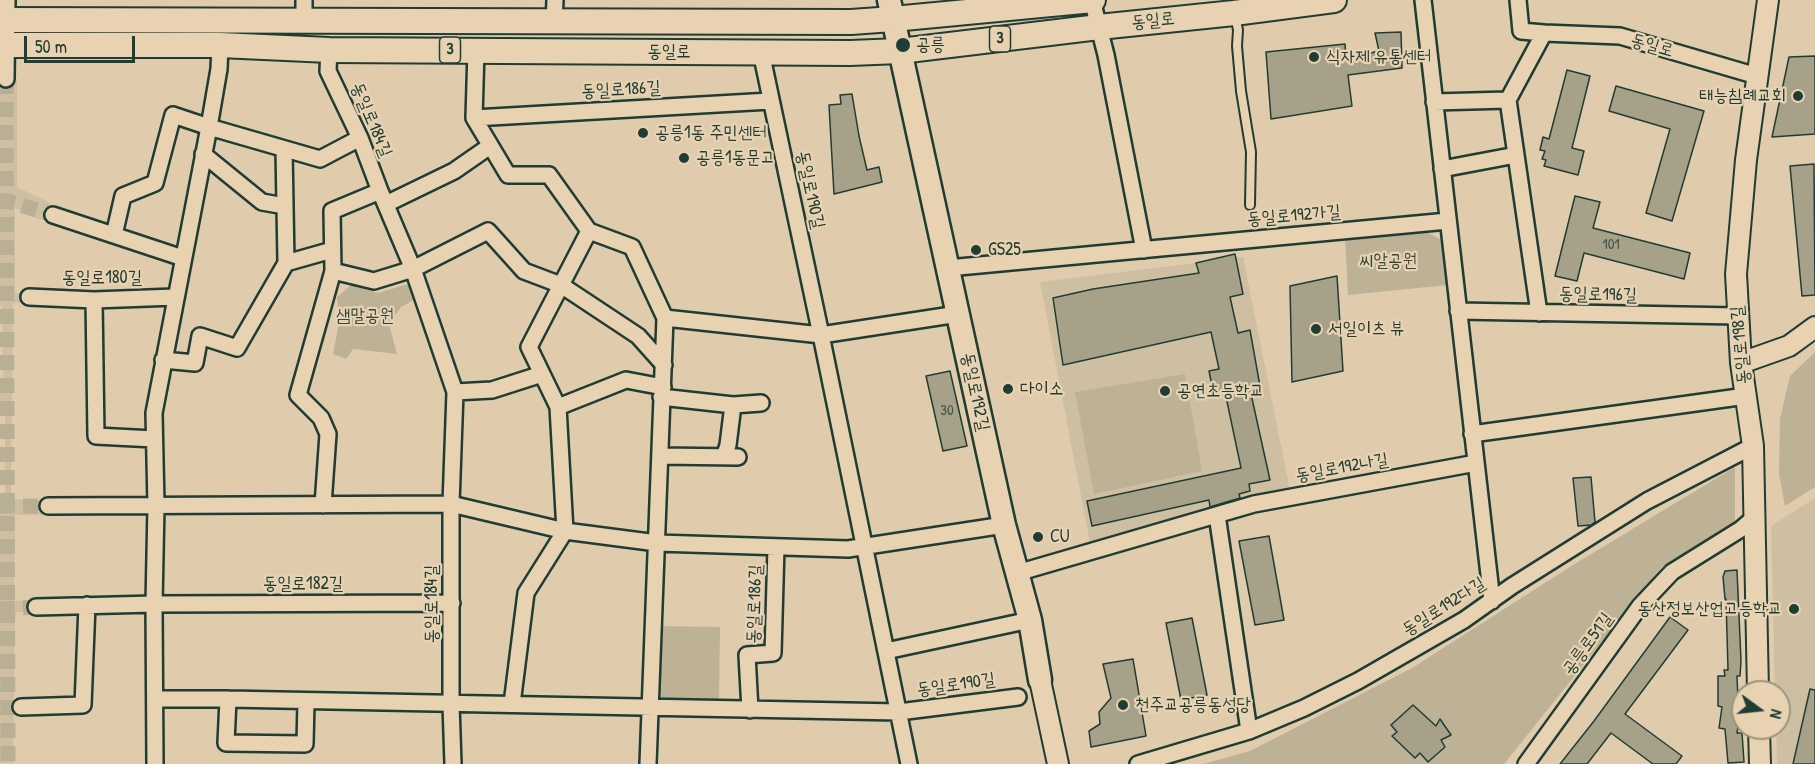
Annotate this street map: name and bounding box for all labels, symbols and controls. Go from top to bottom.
street label: 동일로 [1130,8,1176,34]
scale bar [27,24,138,62]
road number: 3 [990,26,1010,52]
street label: 동일로 [1628,30,1676,62]
text: 50 m [35,34,67,59]
place label: 공릉 [916,34,945,56]
marker: 공릉 [894,36,912,54]
road number: 3 [440,37,460,63]
street label: 동일로 [647,41,691,63]
place label: 식자제 유통센터 [1326,46,1432,68]
marker: 식자제 유통센터 [1307,50,1321,64]
street label: 동일로186길 [581,77,661,103]
street label: 동일로184길 [346,79,396,161]
place label: 태능침례교회 [1699,85,1786,107]
marker: 태능침례교회 [1791,89,1805,103]
place label: 공릉1동 주민센터 [655,122,767,144]
marker: 공릉1동 주민센터 [636,126,650,140]
place label: 공릉1동문고 [696,147,775,169]
street label: 동일로190길 [791,149,829,231]
marker: 공릉1동문고 [677,151,691,165]
street label: 동일로192가길 [1246,201,1342,231]
house number: 101 [1602,236,1620,254]
place label: GS25 [988,239,1021,261]
marker: GS25 [969,243,983,257]
park label: 씨알공원 [1359,250,1417,272]
street label: 동일로180길 [62,267,142,289]
street label: 동일로196길 [1559,284,1637,306]
park label: 샘말공원 [336,305,394,327]
street label: 동일로198길 [1727,305,1755,385]
place label: 서일이츠 뷰 [1328,318,1405,340]
marker: 서일이츠 뷰 [1309,322,1323,336]
street label: 동일로192길 [956,351,994,433]
place label: 다이소 [1020,378,1063,400]
place label: 공연초등학교 [1177,380,1264,402]
marker: 다이소 [1001,382,1015,396]
marker: 공연초등학교 [1158,384,1172,398]
house number: 30 [940,402,954,420]
street label: 동일로192나길 [1294,449,1390,487]
place label: CU [1050,526,1070,548]
marker: CU [1031,530,1045,544]
street label: 동일로184길 [421,564,443,644]
street label: 동일로186길 [743,564,767,644]
street label: 동일로182길 [263,573,343,595]
street label: 동일로192다길 [1398,573,1490,641]
place label: 동산정보산업고등학교 [1637,598,1782,620]
marker: 동산정보산업고등학교 [1787,602,1801,616]
street label: 공릉로51길 [1558,608,1618,680]
street label: 동일로190길 [915,669,997,701]
north arrow [1731,680,1791,740]
place label: 천주교공릉동성당 [1135,694,1251,716]
marker: 천주교공릉동성당 [1116,698,1130,712]
text: N [1765,707,1788,721]

